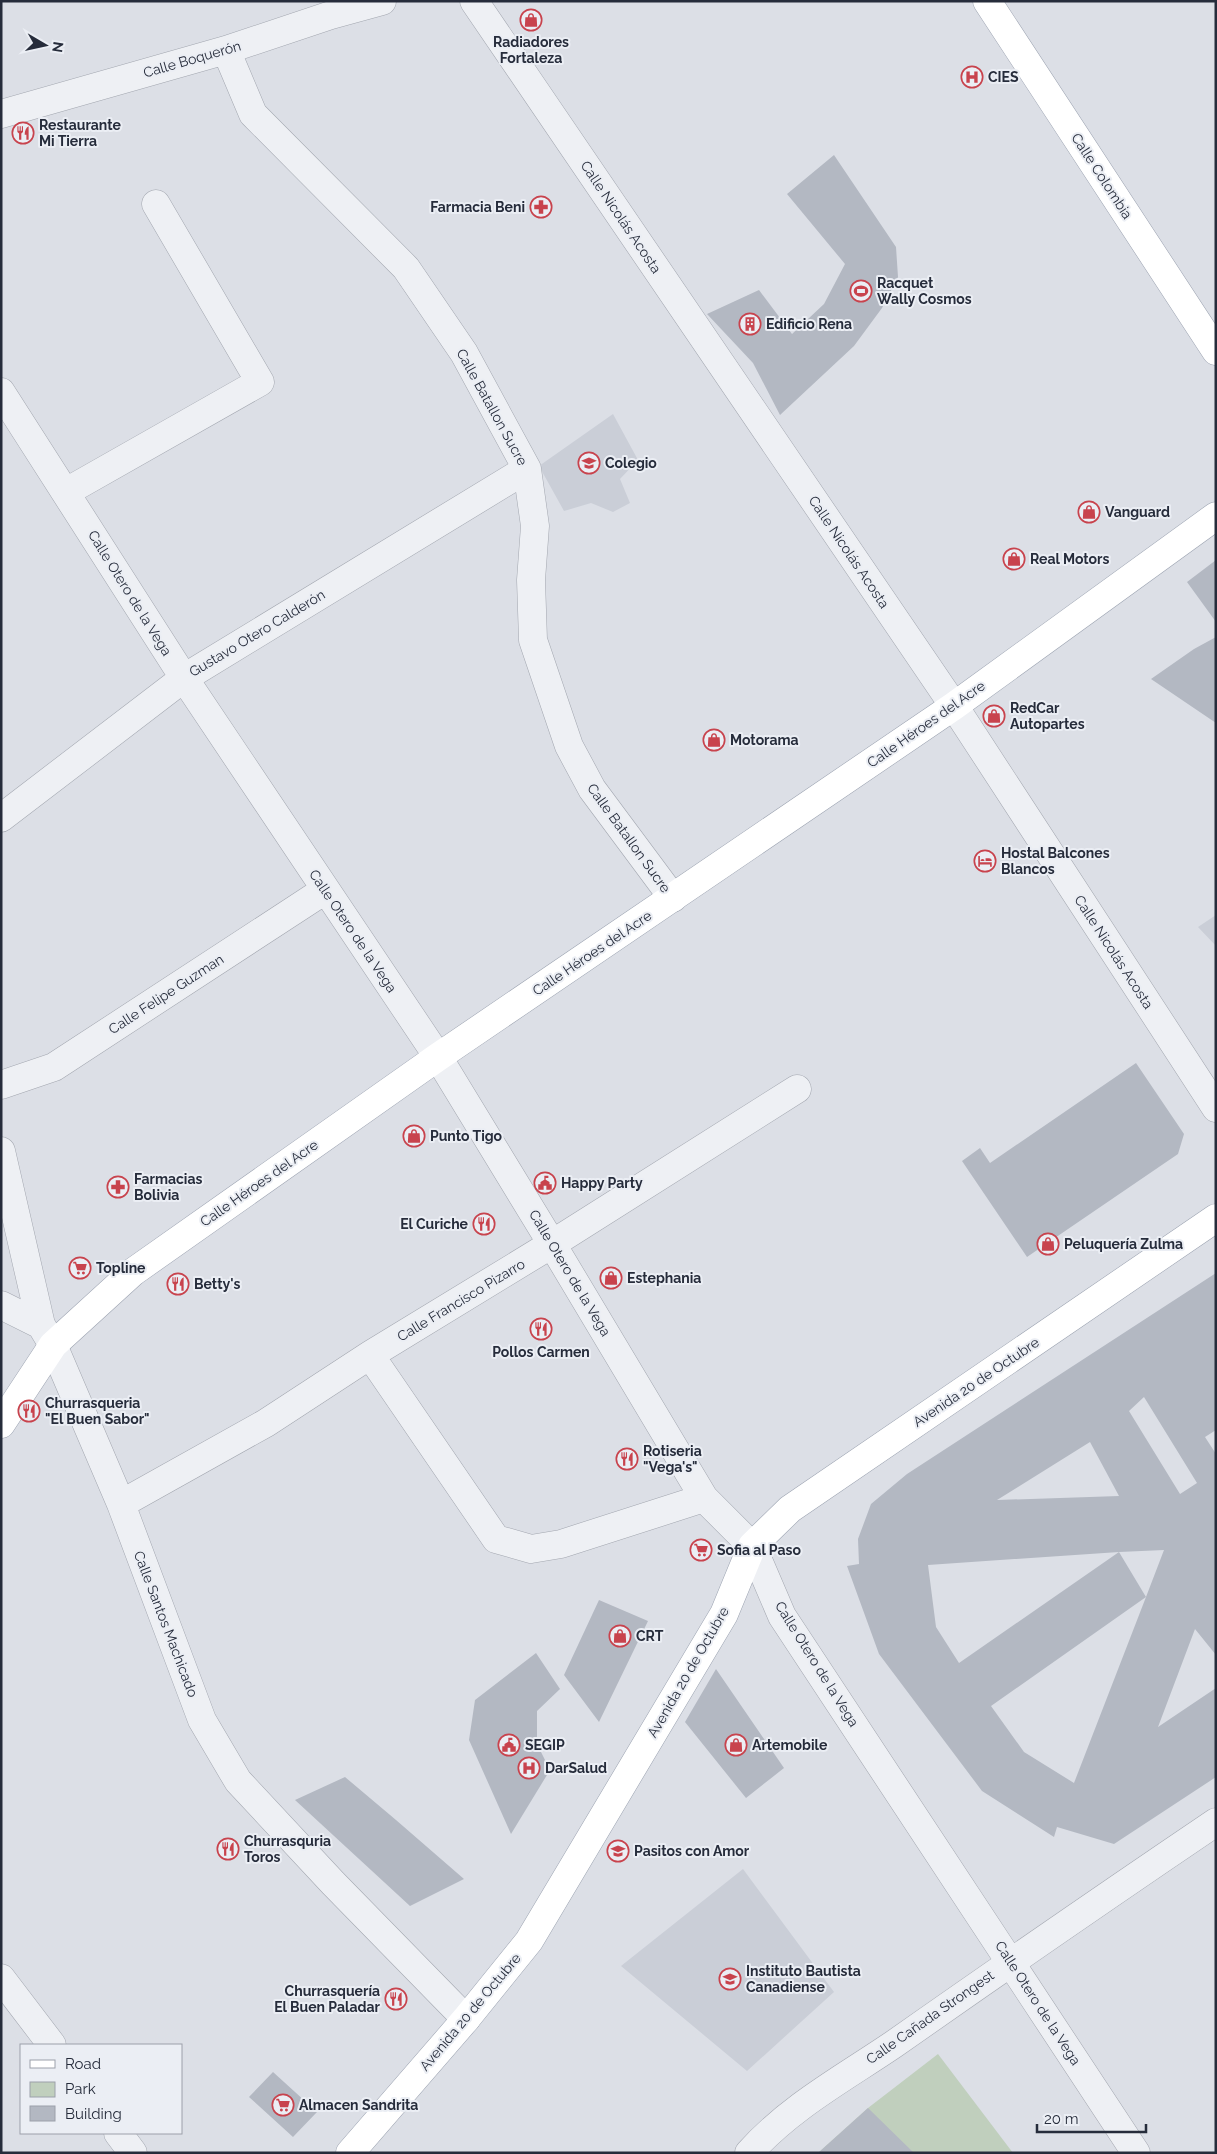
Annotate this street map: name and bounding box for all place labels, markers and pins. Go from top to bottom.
shop icon: Radiadores Fortaleza [519,8,543,32]
place label: Radiadores Fortaleza [493,34,569,66]
hospital icon: CIES [960,65,984,89]
place label: CIES [988,69,1019,85]
place label: Restaurante Mi Tierra [39,117,122,149]
restaurant icon: Restaurante Mi Tierra [11,121,35,145]
pharmacy icon: Farmacia Beni [529,195,553,219]
place label: Farmacia Beni [430,199,525,215]
place label: Racquet Wally Cosmos [877,275,972,307]
sports icon: Racquet Wally Cosmos [849,279,873,303]
building icon: Edificio Rena [738,312,762,336]
place label: Edificio Rena [766,316,852,332]
school or university icon: Colegio [577,451,601,475]
place label: Colegio [605,455,657,471]
shop icon: Vanguard [1077,500,1101,524]
place label: Vanguard [1105,504,1170,520]
shop icon: Real Motors [1002,547,1026,571]
place label: Real Motors [1030,551,1109,567]
place label: RedCar Autopartes [1010,700,1085,732]
shop icon: RedCar Autopartes [982,704,1006,728]
shop icon: Motorama [702,728,726,752]
place label: Motorama [730,732,799,748]
place label: Hostal Balcones Blancos [1001,845,1110,877]
hotel icon: Hostal Balcones Blancos [973,849,997,873]
shop icon: Punto Tigo [402,1124,426,1148]
place label: Punto Tigo [430,1128,503,1144]
place label: Farmacias Bolivia [134,1171,202,1203]
public building icon: Happy Party [533,1171,557,1195]
pharmacy icon: Farmacias Bolivia [106,1175,130,1199]
place label: Happy Party [561,1175,643,1191]
restaurant icon: El Curiche [472,1212,496,1236]
place label: El Curiche [400,1216,469,1232]
shop icon: Peluquería Zulma [1036,1232,1060,1256]
place label: Peluquería Zulma [1064,1236,1183,1252]
supermarket icon: Topline [68,1256,92,1280]
place label: Topline [96,1260,146,1276]
shop icon: Estephania [599,1266,623,1290]
place label: Estephania [627,1270,701,1286]
restaurant icon: Betty's [166,1272,190,1296]
place label: Betty's [194,1276,240,1292]
restaurant icon: Pollos Carmen [529,1317,553,1341]
place label: Pollos Carmen [492,1344,590,1360]
place label: Churrasqueria "El Buen Sabor" [45,1395,150,1427]
restaurant icon: Churrasqueria "El Buen Sabor" [17,1399,41,1423]
place label: Rotiseria "Vega's" [643,1443,702,1475]
restaurant icon: Rotiseria "Vega's" [615,1447,639,1471]
supermarket icon: Sofia al Paso [689,1538,713,1562]
place label: Sofia al Paso [717,1542,801,1558]
shop icon: CRT [608,1624,632,1648]
place label: CRT [636,1628,664,1644]
public building icon: SEGIP [497,1733,521,1757]
shop icon: Artemobile [724,1733,748,1757]
place label: SEGIP [525,1737,565,1753]
place label: Artemobile [752,1737,828,1753]
hospital icon: DarSalud [517,1756,541,1780]
place label: DarSalud [545,1760,607,1776]
place label: Churrasquria Toros [244,1833,331,1865]
restaurant icon: Churrasquria Toros [216,1837,240,1861]
school or university icon: Pasitos con Amor [606,1839,630,1863]
place label: Pasitos con Amor [634,1843,750,1859]
place label: Instituto Bautista Canadiense [746,1963,861,1995]
school or university icon: Instituto Bautista Canadiense [718,1967,742,1991]
place label: Churrasquería El Buen Paladar [274,1983,381,2015]
restaurant icon: Churrasquería El Buen Paladar [384,1987,408,2011]
supermarket icon: Almacen Sandrita [271,2093,295,2117]
place label: Almacen Sandrita [299,2097,418,2113]

